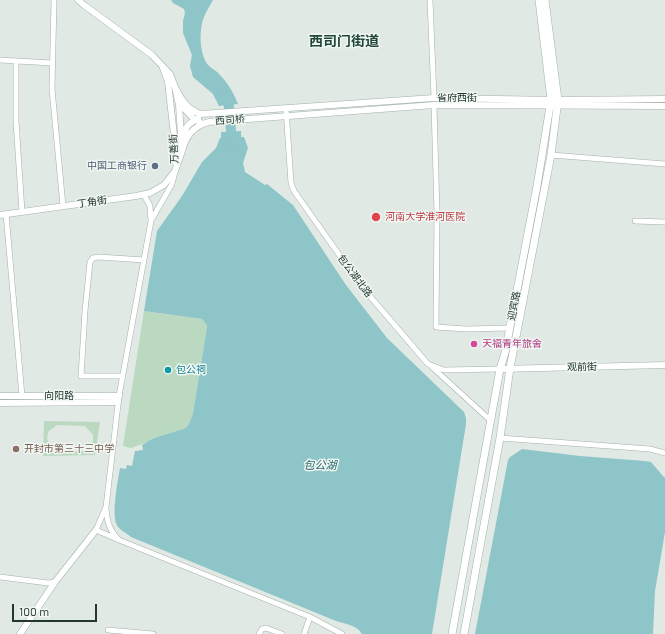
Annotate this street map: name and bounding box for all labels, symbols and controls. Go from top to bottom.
district label: 西司门街道 [309,33,379,49]
street label: 省府西街 [437,92,477,104]
street label: 西司桥 [215,113,245,127]
street label: 万善街 [167,134,181,164]
place label: 中国工商银行 [87,160,147,172]
marker: 中国工商银行 [150,161,160,171]
street label: 丁角街 [76,194,108,210]
marker: 河南大学淮河医院 [370,211,382,223]
place label: 河南大学淮河医院 [385,211,465,223]
street label: 包公湖北路 [335,252,375,300]
street label: 迎宾路 [505,290,523,322]
place label: 天福青年旅舍 [482,338,542,350]
marker: 天福青年旅舍 [469,339,479,349]
street label: 观前街 [567,361,597,373]
place label: 包公祠 [176,364,206,376]
marker: 包公祠 [163,365,173,375]
street label: 向阳路 [44,390,74,402]
place label: 开封市第三十三中学 [24,443,114,455]
marker: 开封市第三十三中学 [11,444,21,454]
water label: 包公湖 [304,458,336,472]
scale bar [14,596,99,622]
text: 100 m [19,604,49,618]

